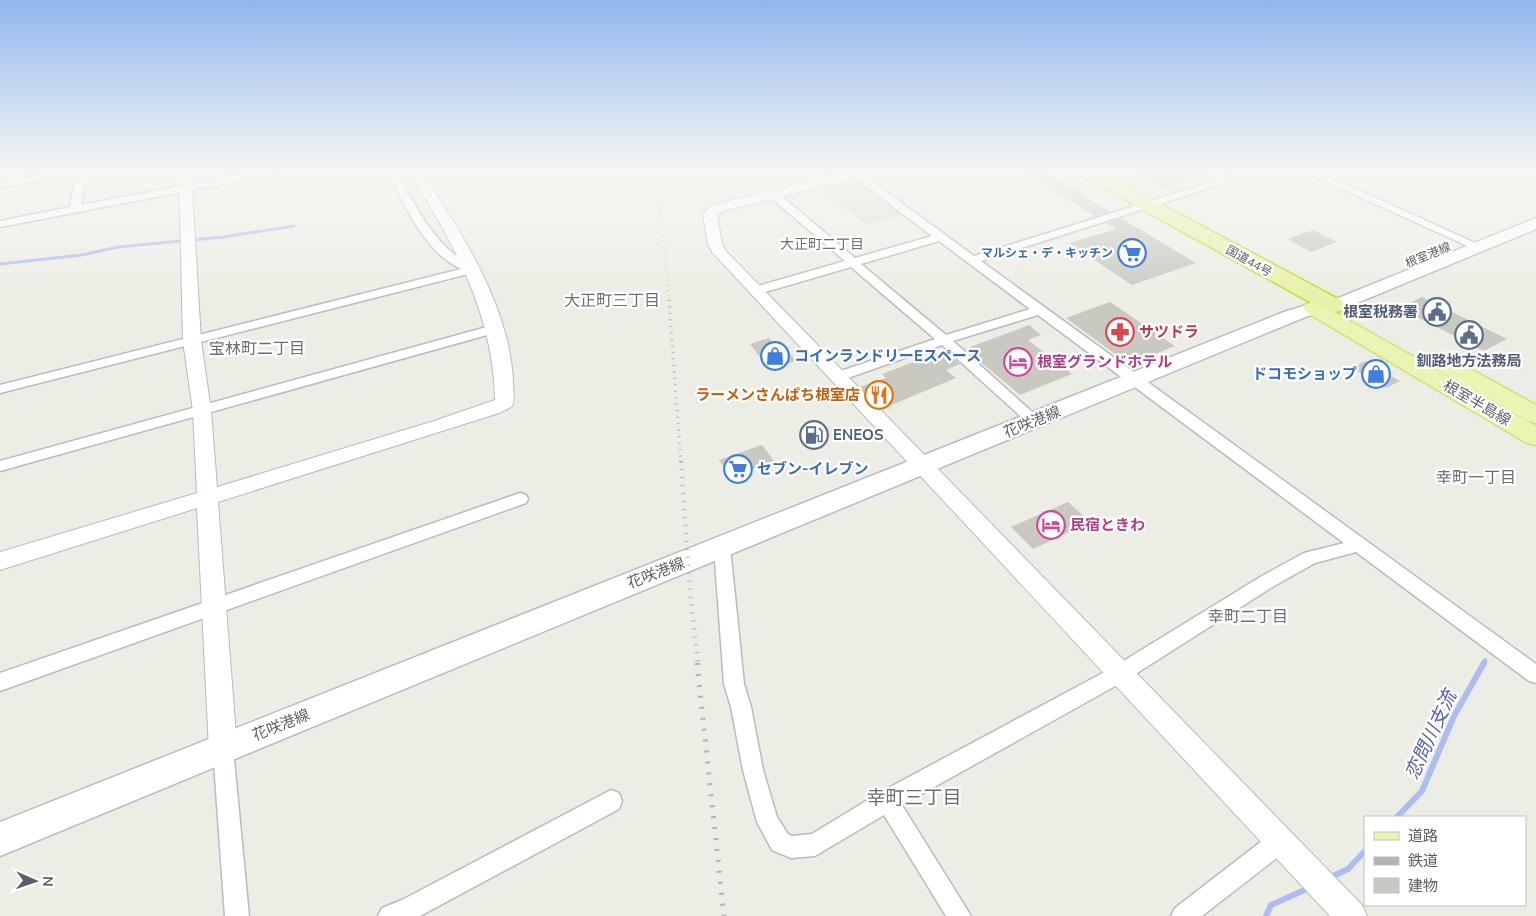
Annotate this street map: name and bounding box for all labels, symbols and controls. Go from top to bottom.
district label: 大正町二丁目 [780,235,864,254]
supermarket icon: マルシェ・デ・キッチン [1117,238,1147,268]
street label: 根室港線 [1403,239,1453,271]
street label: 国道44号 [1223,242,1275,280]
place label: マルシェ・デ・キッチン [981,245,1113,261]
district label: 大正町三丁目 [564,290,660,312]
public building icon: 根室税務署 [1422,297,1452,327]
place label: 根室税務署 [1343,302,1418,322]
pharmacy icon: サツドラ [1105,317,1135,347]
public building icon: 釧路地方法務局 [1454,320,1484,350]
place label: サツドラ [1139,322,1199,342]
district label: 宝林町二丁目 [209,338,305,360]
shop icon: コインランドリーEスペース [760,341,790,371]
place label: コインランドリーEスペース [794,346,981,366]
hotel icon: 根室グランドホテル [1003,347,1033,377]
place label: 釧路地方法務局 [1416,351,1522,371]
place label: 根室グランドホテル [1037,352,1172,372]
shop icon: ドコモショップ [1361,359,1391,389]
place label: ドコモショップ [1252,364,1357,384]
street label: 根室半島線 [1440,376,1514,430]
restaurant icon: ラーメンさんぱち根室店 [864,380,894,410]
place label: ラーメンさんぱち根室店 [696,385,860,405]
street label: 花咲港線 [1000,401,1064,443]
fuel station icon: ENEOS [799,420,829,450]
place label: ENEOS [833,425,883,445]
supermarket icon: セブン-イレブン [723,454,753,484]
place label: セブン-イレブン [757,459,869,479]
district label: 幸町一丁目 [1436,467,1516,489]
hotel icon: 民宿ときわ [1036,510,1066,540]
place label: 民宿ときわ [1070,515,1145,535]
street label: 花咲港線 [624,553,688,593]
district label: 幸町二丁目 [1208,606,1288,628]
water label: 恋問川支流 [1399,684,1464,784]
street label: 花咲港線 [249,704,313,746]
district label: 幸町三丁目 [866,785,962,811]
legend [1364,816,1526,906]
text: 道路 [1408,826,1438,846]
text: 鉄道 [1408,851,1438,871]
north arrow [10,856,60,906]
text: N [38,876,57,887]
text: 建物 [1408,876,1438,896]

